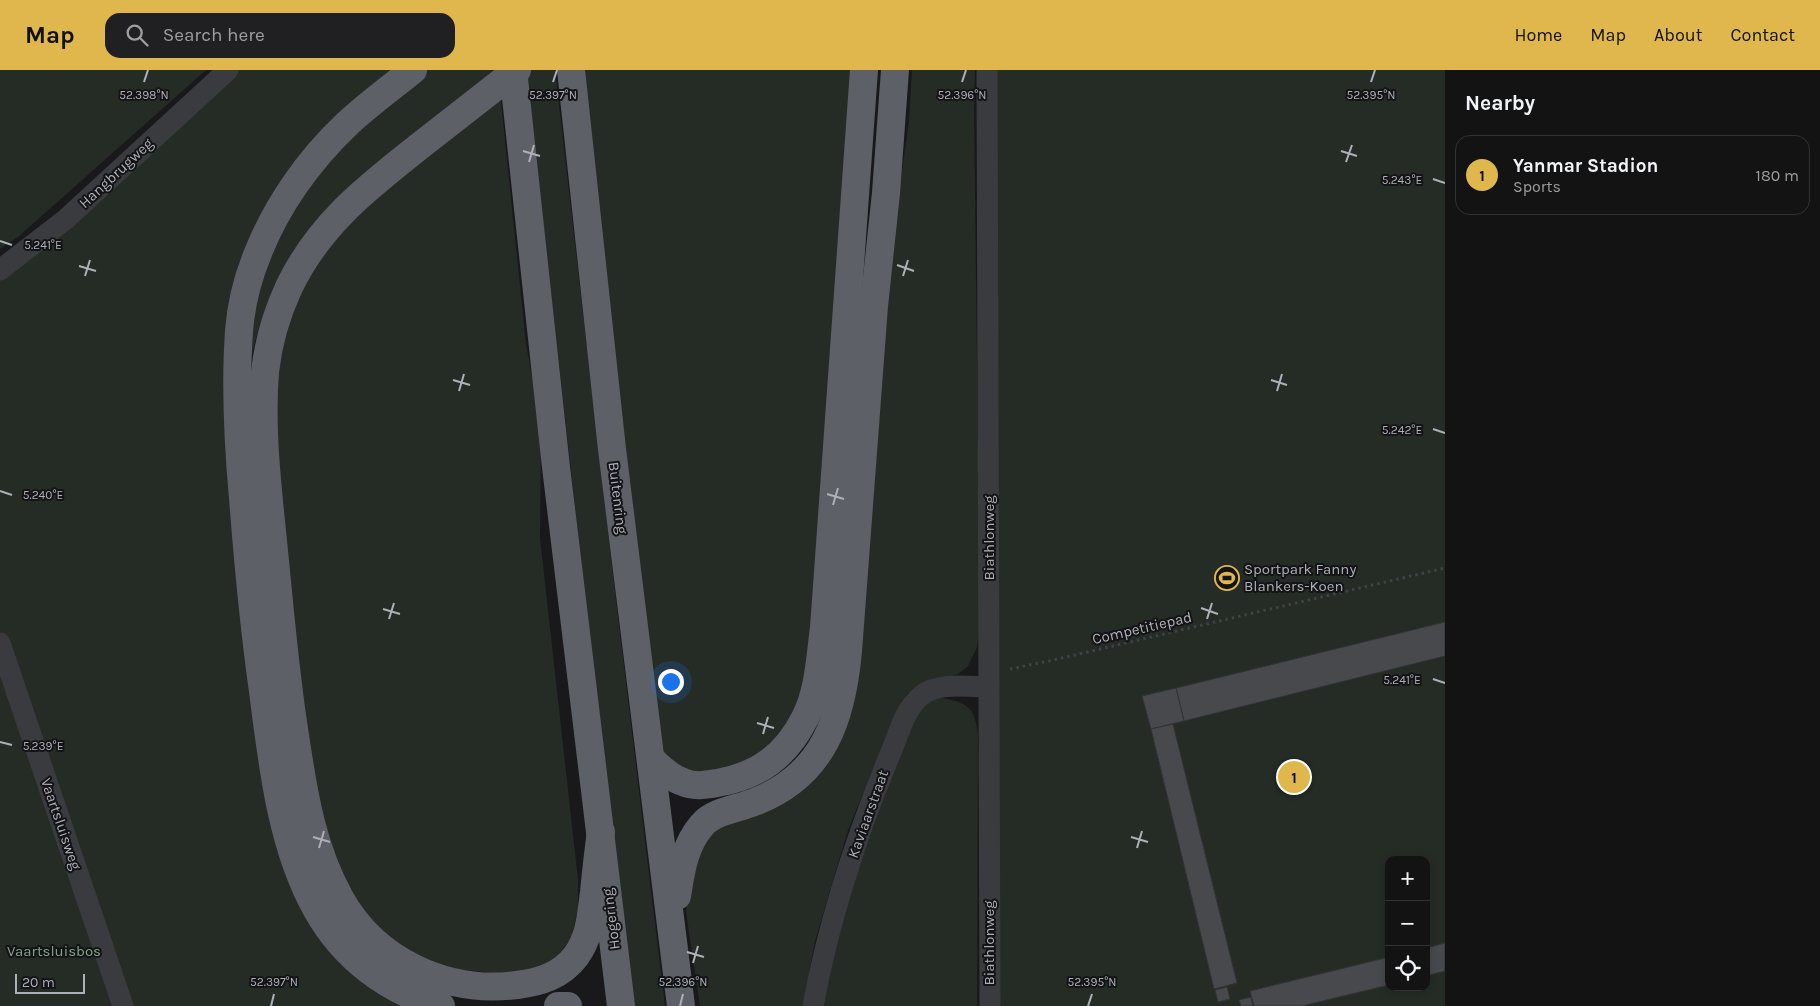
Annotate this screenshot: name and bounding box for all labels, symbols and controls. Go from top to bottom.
search box [105,13,455,58]
text: Map [25,21,75,49]
icon: search [123,21,151,49]
text: Search here [163,24,265,46]
text: Home [1514,24,1562,46]
text: Map [1590,24,1626,46]
text: About [1654,24,1703,46]
text: Contact [1731,24,1795,46]
text: 52.398°N [119,88,169,102]
text: 52.397°N [529,88,577,102]
text: 52.396°N [937,88,987,102]
text: 52.395°N [1347,88,1395,102]
text: Nearby [1465,91,1535,115]
street label: Hangbrugweg [75,134,157,212]
text: Yanmar Stadion [1513,155,1658,177]
text: 1 [1479,166,1485,185]
text: 180 m [1756,166,1799,185]
text: 5.243°E [1382,173,1422,187]
text: Sports [1513,177,1561,196]
text: 5.241°E [24,238,62,252]
text: 5.242°E [1382,423,1422,437]
street label: Buitenring [605,461,631,536]
text: 5.240°E [23,488,63,502]
street label: Biathlonweg [980,495,998,581]
place label: Sportpark Fanny Blankers-Koen [1244,560,1356,595]
sports icon: Sportpark Fanny Blankers-Koen [1214,565,1240,591]
street label: Competitiepad [1090,608,1194,648]
your location [658,669,684,695]
text: 5.241°E [1383,673,1421,687]
text: 5.239°E [23,739,63,753]
pin: 1 [1278,758,1310,796]
street label: Kaviaarstraat [844,767,892,861]
street label: Vaartsluisweg [37,776,85,873]
map controls [1385,856,1430,991]
button: + [1385,856,1430,901]
street label: Hogering [598,887,624,951]
street label: Biathlonweg [980,900,998,986]
button: − [1385,901,1430,946]
park label: Vaartsluisbos [7,942,101,960]
button: locate [1385,946,1430,991]
scale bar [15,971,85,994]
text: 20 m [22,974,55,991]
text: 52.397°N [250,975,298,989]
text: 52.396°N [658,975,708,989]
text: 52.395°N [1068,975,1116,989]

